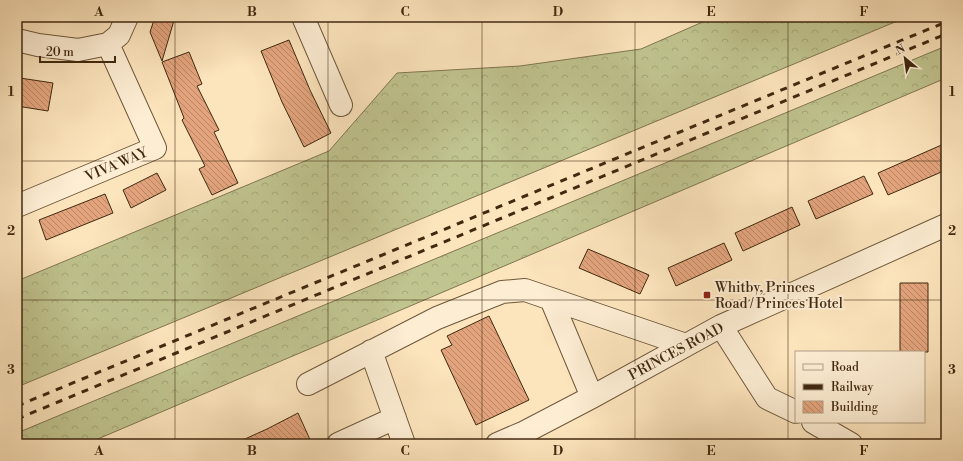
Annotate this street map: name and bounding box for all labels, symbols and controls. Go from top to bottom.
text: A [93,4,104,20]
text: B [247,4,257,20]
text: C [400,4,410,20]
text: D [553,4,563,20]
text: E [706,4,716,20]
text: F [859,4,869,20]
scale bar [40,38,115,64]
north arrow [885,38,925,78]
text: N [893,42,908,58]
text: 20 m [46,45,74,60]
text: 1 [8,84,15,100]
text: 1 [949,84,956,100]
street label: VIVA WAY [82,143,151,187]
text: 2 [7,223,15,239]
text: 2 [948,223,956,239]
place label: Whitby, Princes Road / Princes Hotel [714,279,843,313]
marker: Whitby, Princes Road / Princes Hotel [702,290,712,300]
street label: PRINCES ROAD [626,319,727,385]
legend [795,351,925,423]
text: Road [831,360,859,375]
text: 3 [7,362,15,378]
text: 3 [948,362,956,378]
text: Railway [831,380,873,395]
text: Building [830,400,879,415]
text: A [93,443,104,459]
text: B [247,443,257,459]
text: C [400,443,410,459]
text: D [553,443,563,459]
text: E [706,443,716,459]
text: F [859,443,869,459]

